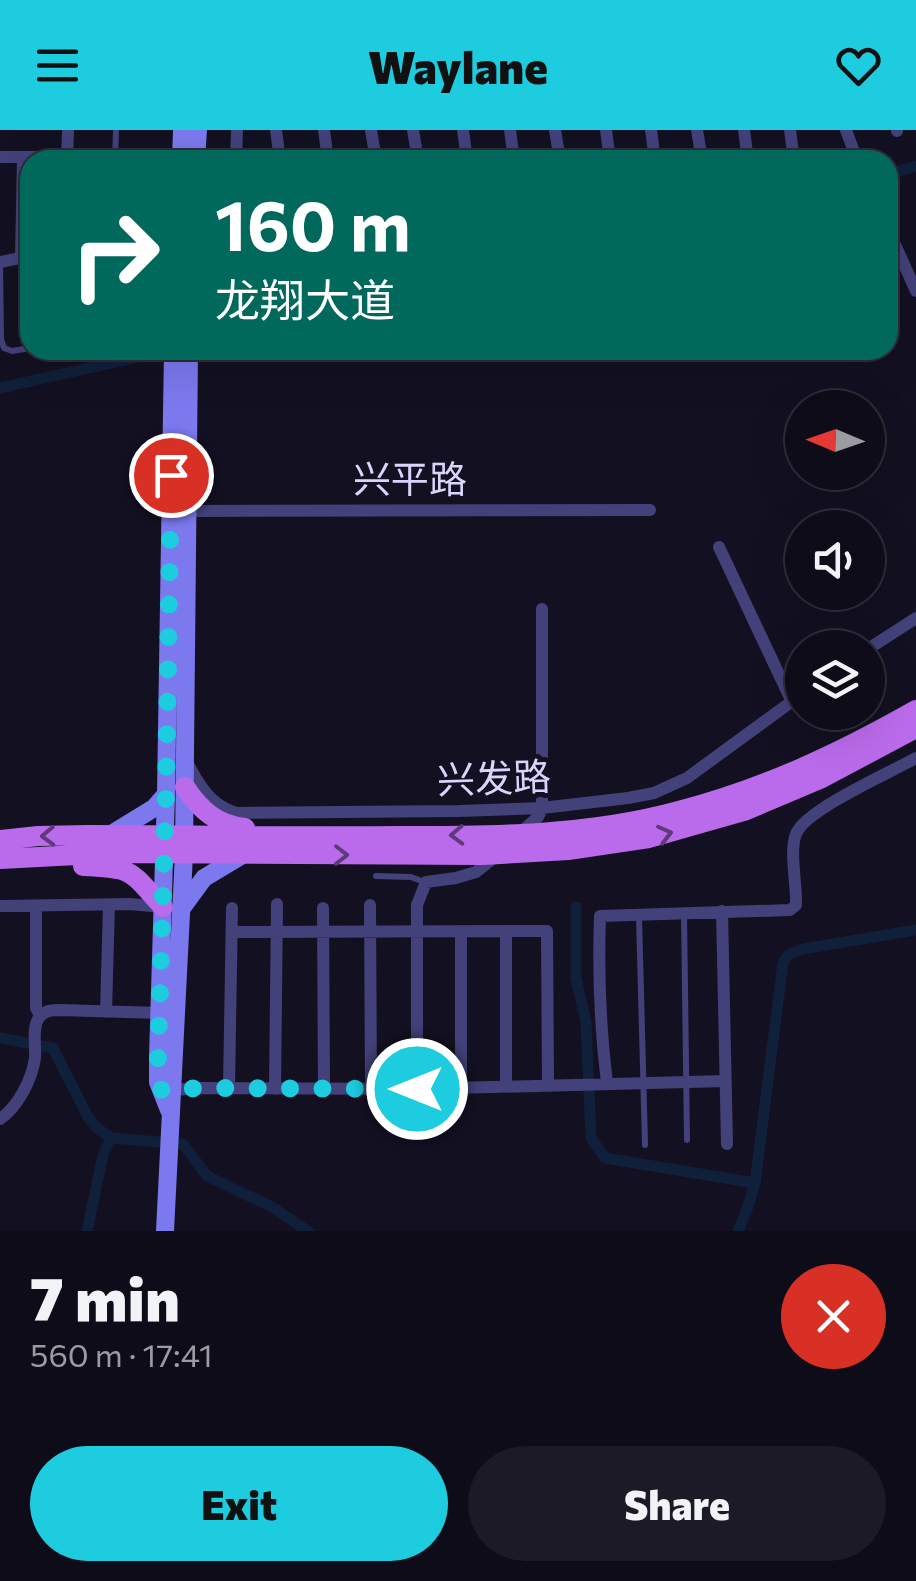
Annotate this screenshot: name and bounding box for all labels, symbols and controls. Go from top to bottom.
icon: menu [30,38,85,93]
text: Waylane [368,38,548,93]
icon: heart [831,38,886,93]
text: 160 m [215,180,411,265]
icon: right [50,190,180,320]
text: 龙翔大道 [215,271,395,326]
north arrow [785,390,885,490]
map controls [785,390,885,730]
pin [129,433,214,518]
icon: arrive [144,448,199,503]
street label: 兴平路 [353,454,467,501]
button: sound [785,510,885,610]
button: layers [785,630,885,730]
street label: 兴发路 [436,751,552,802]
one-way arrow [39,825,55,846]
one-way arrow [448,825,464,846]
one-way arrow [656,825,673,846]
one-way arrow [334,844,350,866]
position arrow [365,1037,469,1141]
text: 7 min [30,1260,180,1333]
button: close [781,1264,886,1369]
text: 560 m · 17:41 [30,1334,213,1374]
button: Exit [30,1446,448,1561]
button: Share [468,1446,886,1561]

